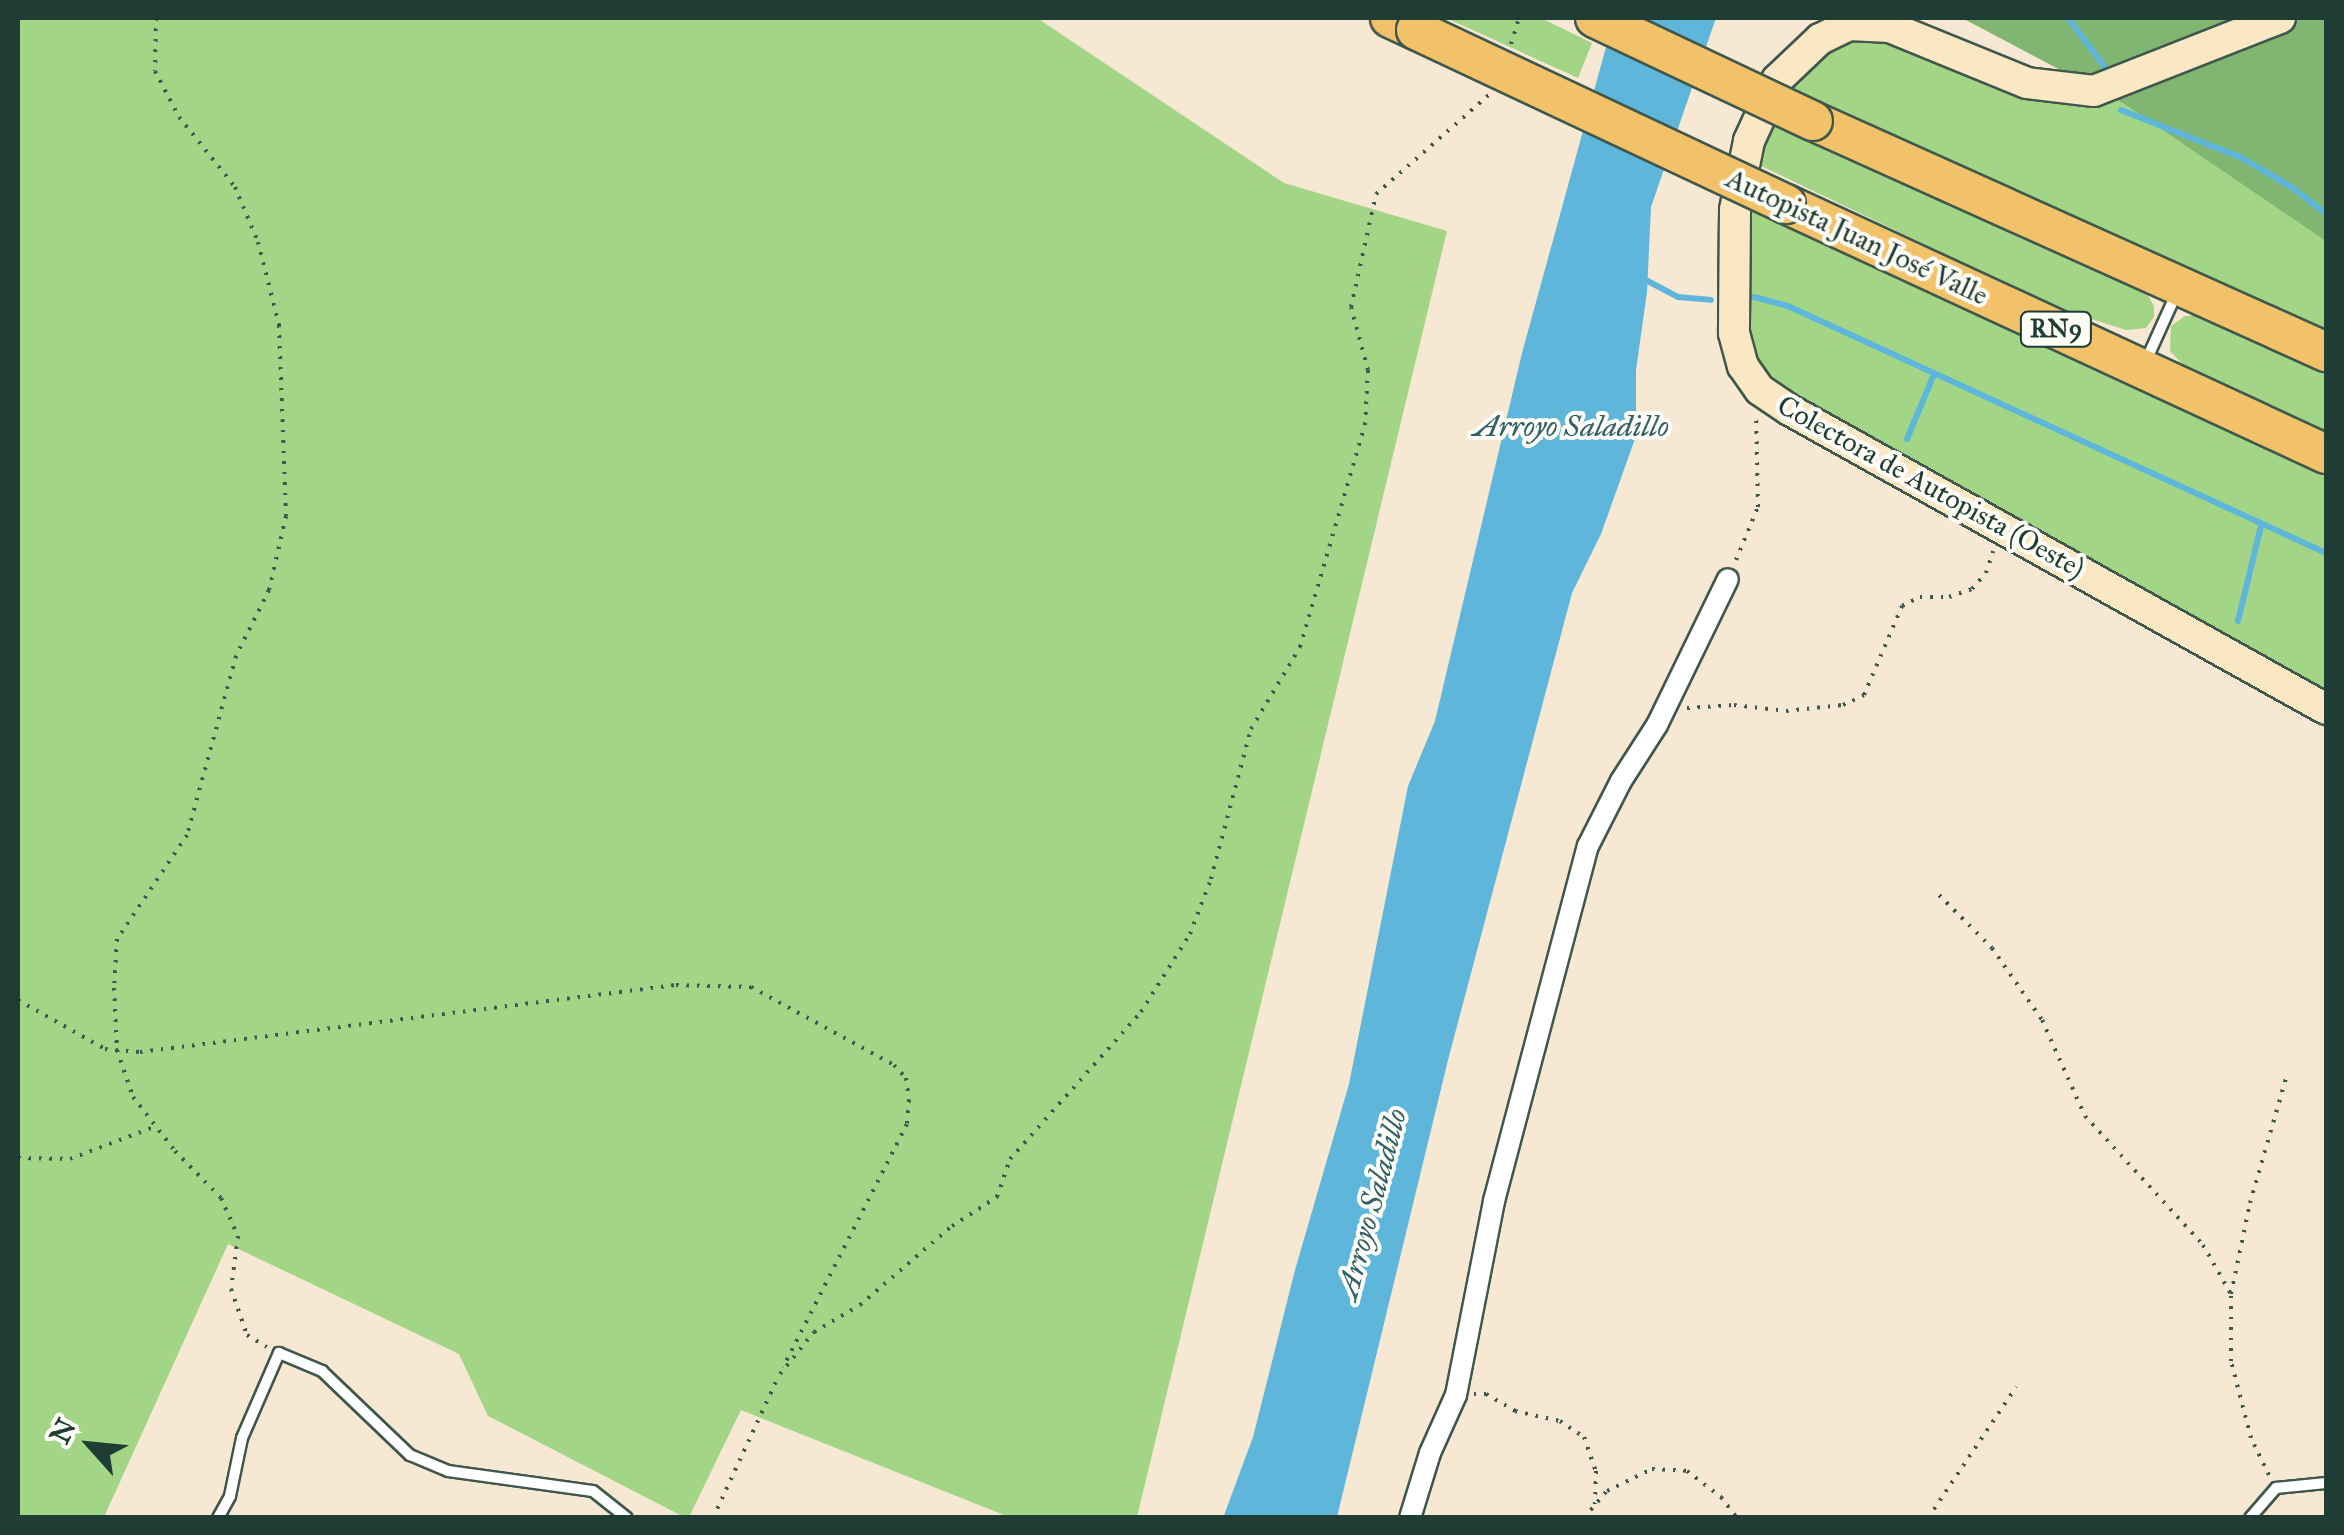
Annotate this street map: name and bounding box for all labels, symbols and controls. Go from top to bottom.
street label: Autopista Juan José Valle [1721,162,1993,312]
road number: RN9 [2018,309,2094,349]
street label: Colectora de Autopista (Oeste) [1771,388,2091,586]
water label: Arroyo Saladillo [1473,408,1669,444]
water label: Arroyo Saladillo [1329,1105,1415,1303]
north arrow [40,1395,140,1495]
text: N [42,1413,84,1450]

